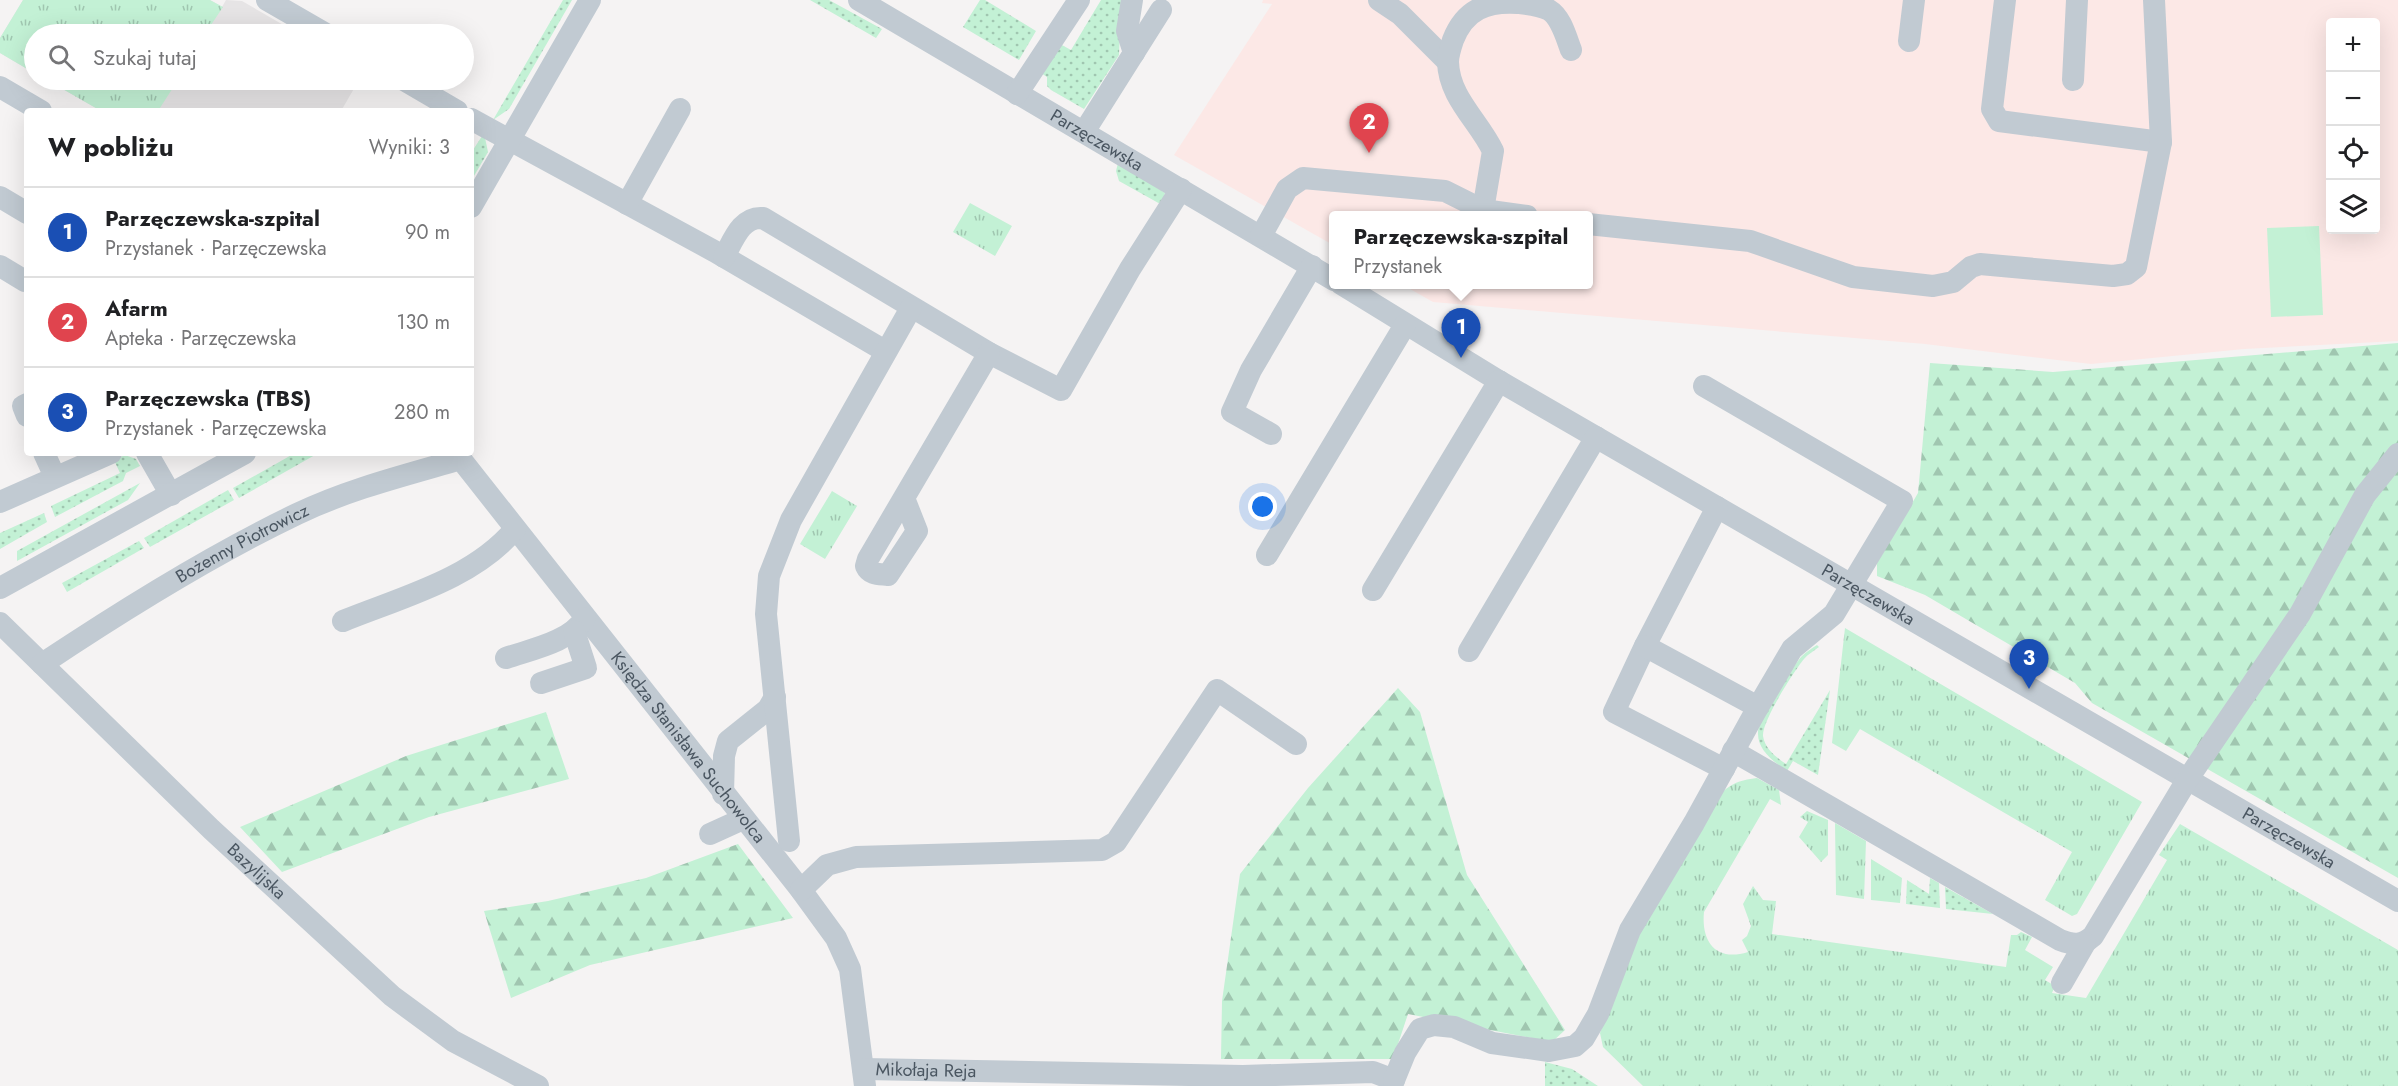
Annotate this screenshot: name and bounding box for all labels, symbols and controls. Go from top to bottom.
map controls [2326,18,2380,234]
button: + [2326,18,2380,72]
search box [24,24,474,90]
icon: search [45,41,78,74]
text: Szukaj tutaj [93,41,197,73]
button: − [2326,72,2380,126]
street label: Parzęczewska [1045,103,1148,178]
pin: 2 [1350,104,1388,153]
button: locate [2326,126,2380,180]
text: W pobliżu [48,128,174,166]
text: Wyniki: 3 [369,133,450,162]
button: layers [2326,180,2380,234]
text: Parzęczewska-szpital [105,202,320,234]
popup [1329,211,1593,289]
text: 1 [62,218,73,247]
text: 90 m [405,218,450,247]
text: Parzęczewska-szpital [1354,220,1568,252]
text: Przystanek · Parzęczewska [105,234,327,263]
text: Przystanek [1354,252,1442,281]
text: Afarm [105,292,168,324]
text: 2 [61,308,74,337]
text: 130 m [396,308,450,337]
pin: 1 [1442,308,1480,358]
text: Apteka · Parzęczewska [105,324,296,353]
text: Parzęczewska (TBS) [105,382,311,414]
text: 3 [61,398,74,427]
text: 280 m [394,398,450,427]
text: Przystanek · Parzęczewska [105,414,327,443]
your location [1248,492,1277,521]
street label: Bożenny Piotrowicz [171,497,314,589]
street label: Parzęczewska [1817,557,1920,632]
pin: 3 [2010,640,2048,689]
street label: Księdza Stanisława Suchowolca [605,646,772,849]
street label: Parzęczewska [2238,801,2340,875]
street label: Bazylijska [221,837,292,905]
street label: Mikołaja Reja [875,1056,977,1084]

